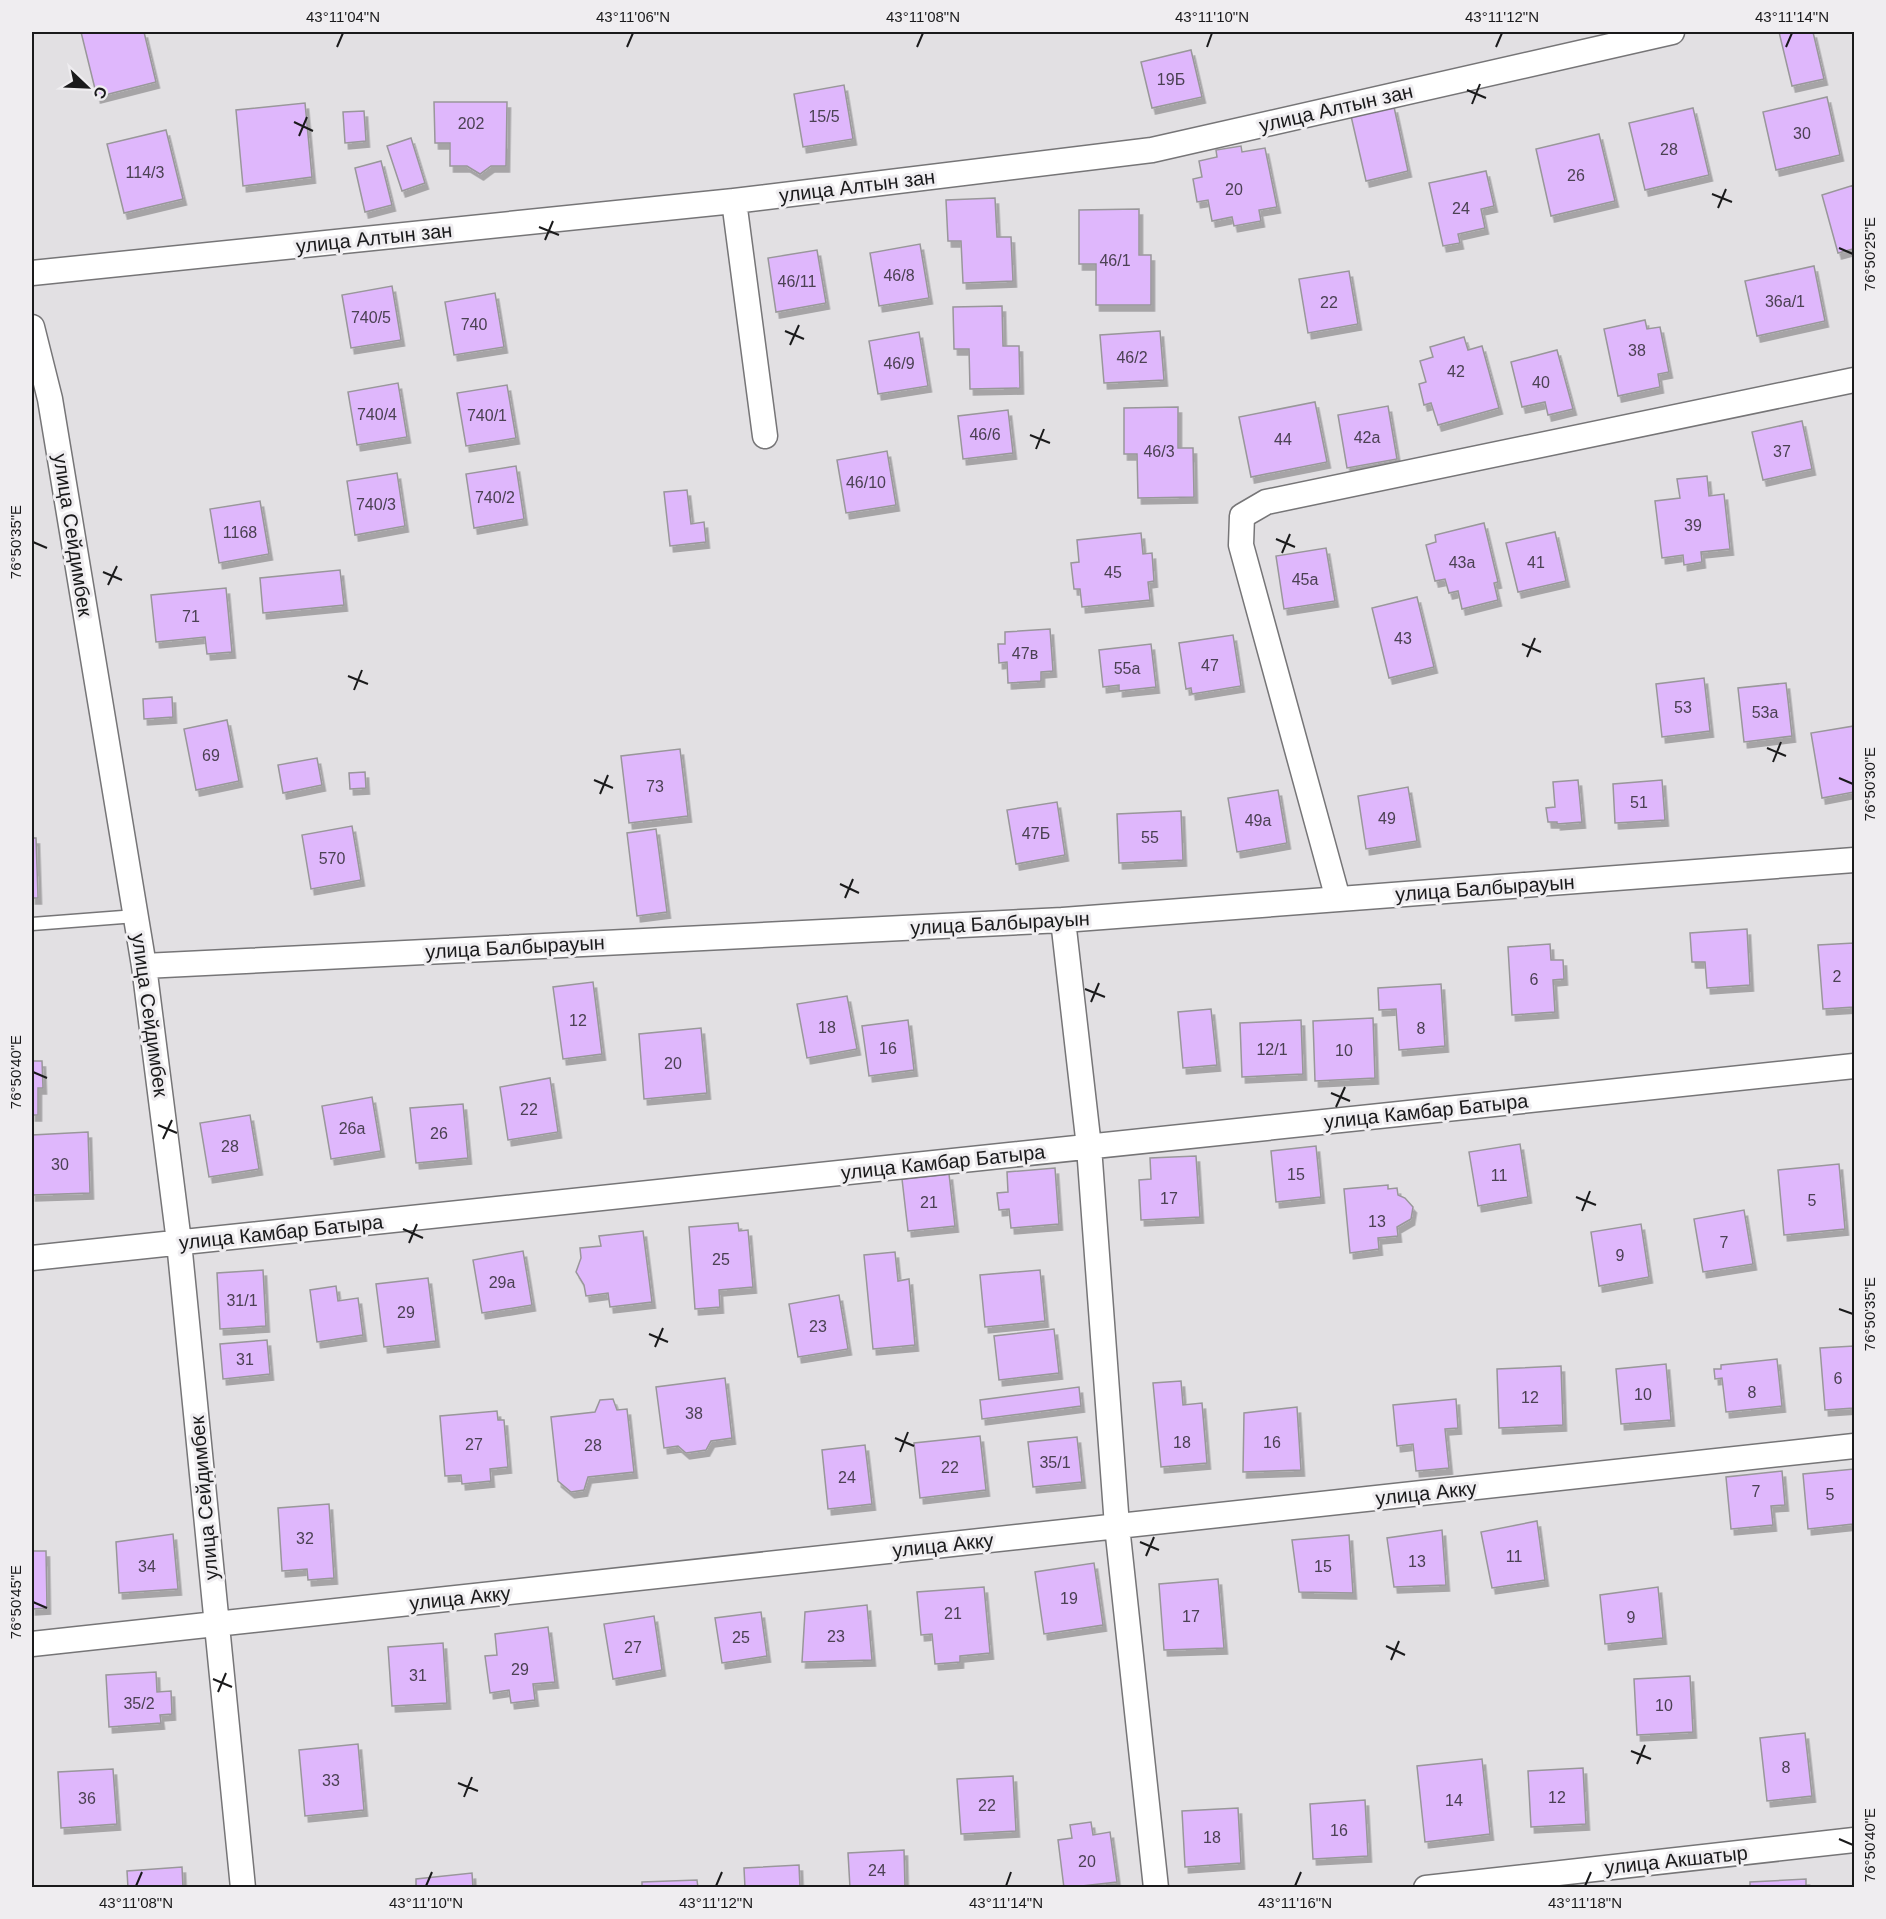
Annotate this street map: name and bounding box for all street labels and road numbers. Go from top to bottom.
street label: улица Алтын зан [1257,80,1415,136]
street label: улица Алтын зан [778,166,936,206]
street label: улица Алтын зан [295,219,453,257]
street label: улица Сейдимбек [49,452,97,618]
street label: улица Балбырауын [1395,871,1575,905]
street label: улица Балбырауын [910,907,1090,939]
street label: улица Балбырауын [425,931,605,963]
street label: улица Сейдимбек [128,932,172,1098]
street label: улица Камбар Батыра [1323,1089,1530,1133]
street label: улица Камбар Батыра [840,1140,1047,1184]
street label: улица Камбар Батыра [178,1210,385,1254]
street label: улица Сейдимбек [186,1415,222,1581]
street label: улица Акку [1374,1477,1478,1509]
street label: улица Акку [891,1529,995,1561]
street label: улица Акку [408,1582,512,1614]
street label: улица Акшатыр [1603,1842,1749,1878]

